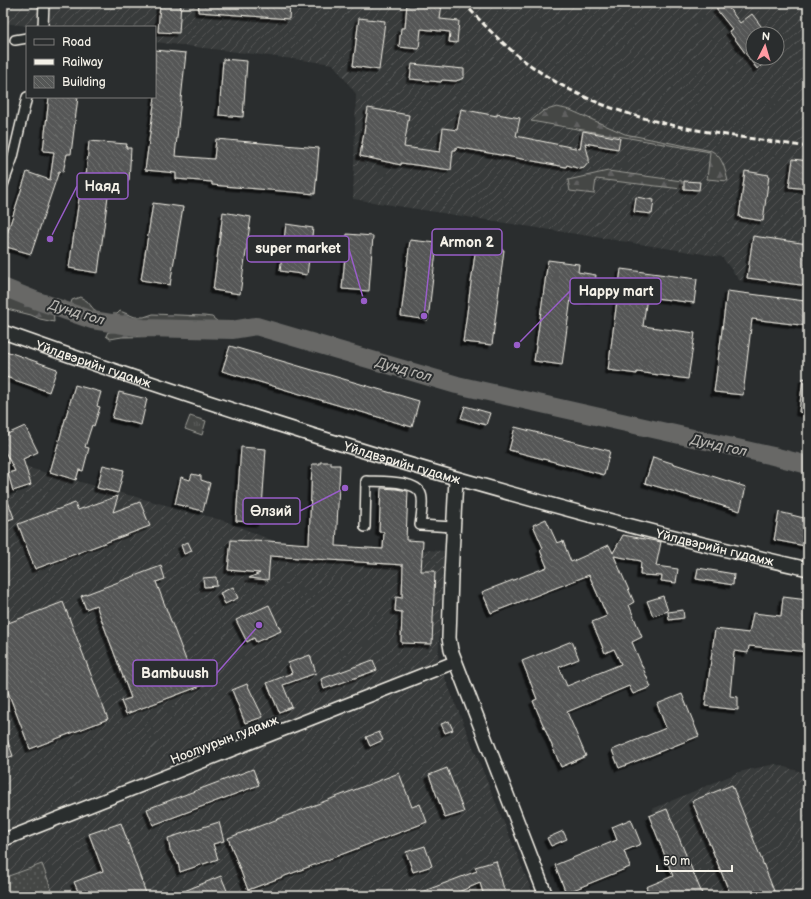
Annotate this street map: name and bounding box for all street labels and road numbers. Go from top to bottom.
street label: Yйлдвэрийн гудамж [32,337,154,392]
street label: Yйлдвэрийн гудамж [341,438,463,488]
street label: Yйлдвэрийн гудамж [653,525,776,570]
street label: Ноолуурын гудамж [168,712,281,768]

